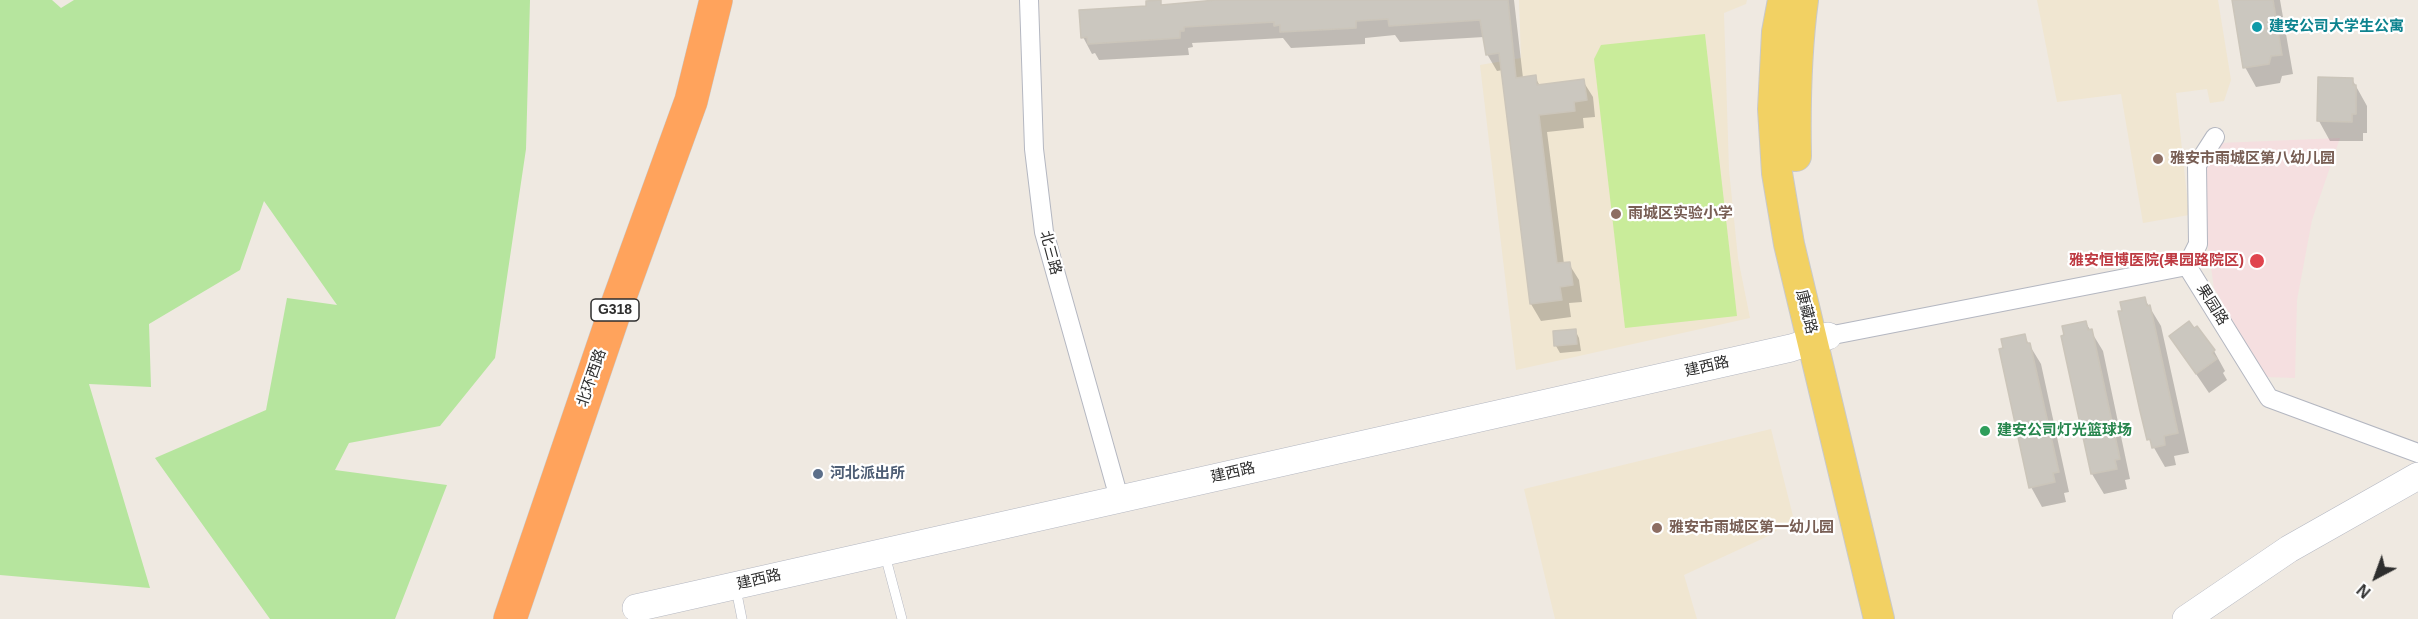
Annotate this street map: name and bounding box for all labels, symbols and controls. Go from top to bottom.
place label: 建安公司大学生公寓 [2269,18,2404,36]
marker: 建安公司大学生公寓 [2250,20,2264,34]
place label: 雅安市雨城区第八幼儿园 [2170,150,2335,168]
marker: 雅安市雨城区第八幼儿园 [2151,152,2165,166]
place label: 雨城区实验小学 [1628,205,1733,223]
marker: 雨城区实验小学 [1609,207,1623,221]
street label: 北三路 [1035,229,1065,277]
place label: 雅安恒博医院(果园路院区) [2069,252,2244,270]
marker: 雅安恒博医院(果园路院区) [2248,252,2266,270]
street label: 果园路 [2192,281,2232,329]
street label: 康藏路 [1792,288,1820,336]
road number: G318 [591,299,639,321]
street label: 北环西路 [574,347,610,409]
street label: 建西路 [1683,353,1731,381]
place label: 建安公司灯光篮球场 [1997,422,2132,440]
marker: 建安公司灯光篮球场 [1978,424,1992,438]
street label: 建西路 [1209,459,1257,487]
place label: 河北派出所 [830,465,905,483]
marker: 河北派出所 [811,467,825,481]
place label: 雅安市雨城区第一幼儿园 [1669,519,1834,537]
marker: 雅安市雨城区第一幼儿园 [1650,521,1664,535]
north arrow [2346,547,2406,607]
street label: 建西路 [735,566,783,594]
text: N [2354,581,2374,601]

